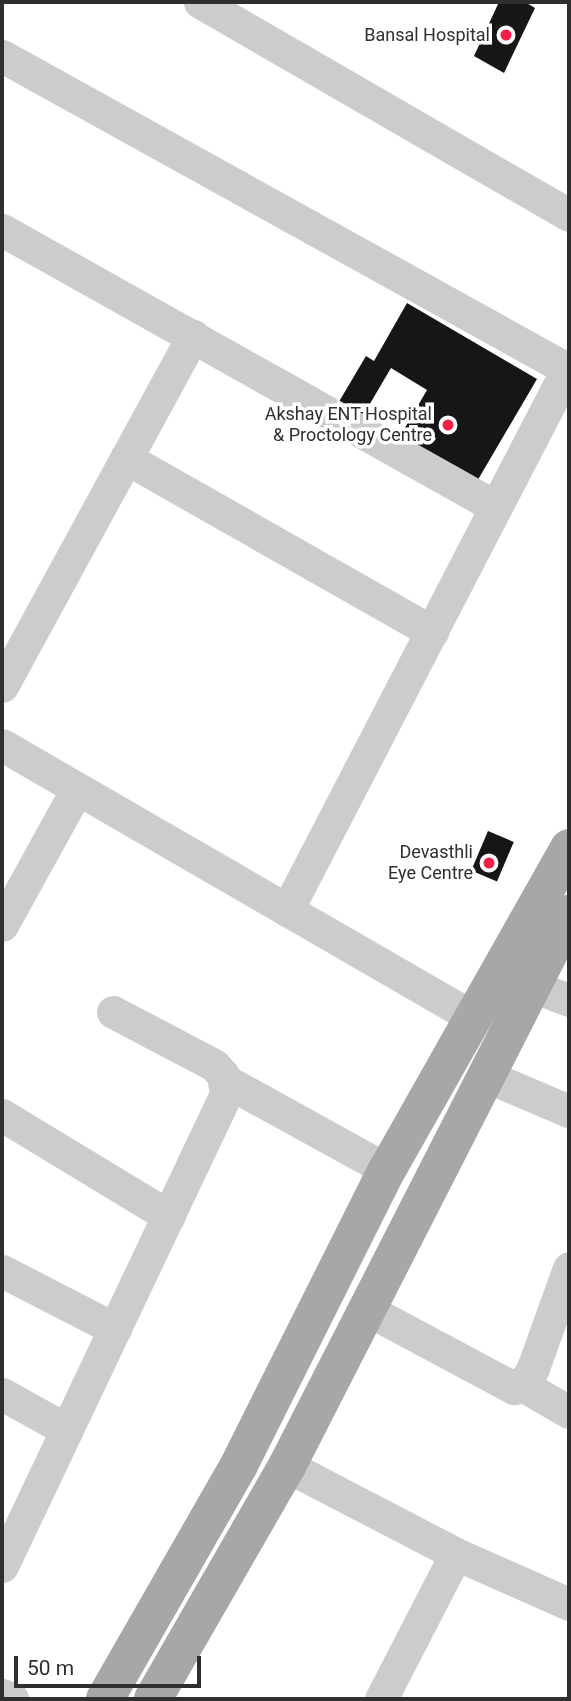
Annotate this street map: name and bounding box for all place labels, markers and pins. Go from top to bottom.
place label: Bansal Hospital [364,24,490,46]
marker: Bansal Hospital [496,25,516,45]
place label: Akshay ENT Hospital & Proctology Centre [264,404,432,446]
marker: Akshay ENT Hospital & Proctology Centre [438,415,458,435]
place label: Devasthli Eye Centre [388,842,473,884]
marker: Devasthli Eye Centre [479,853,499,873]

